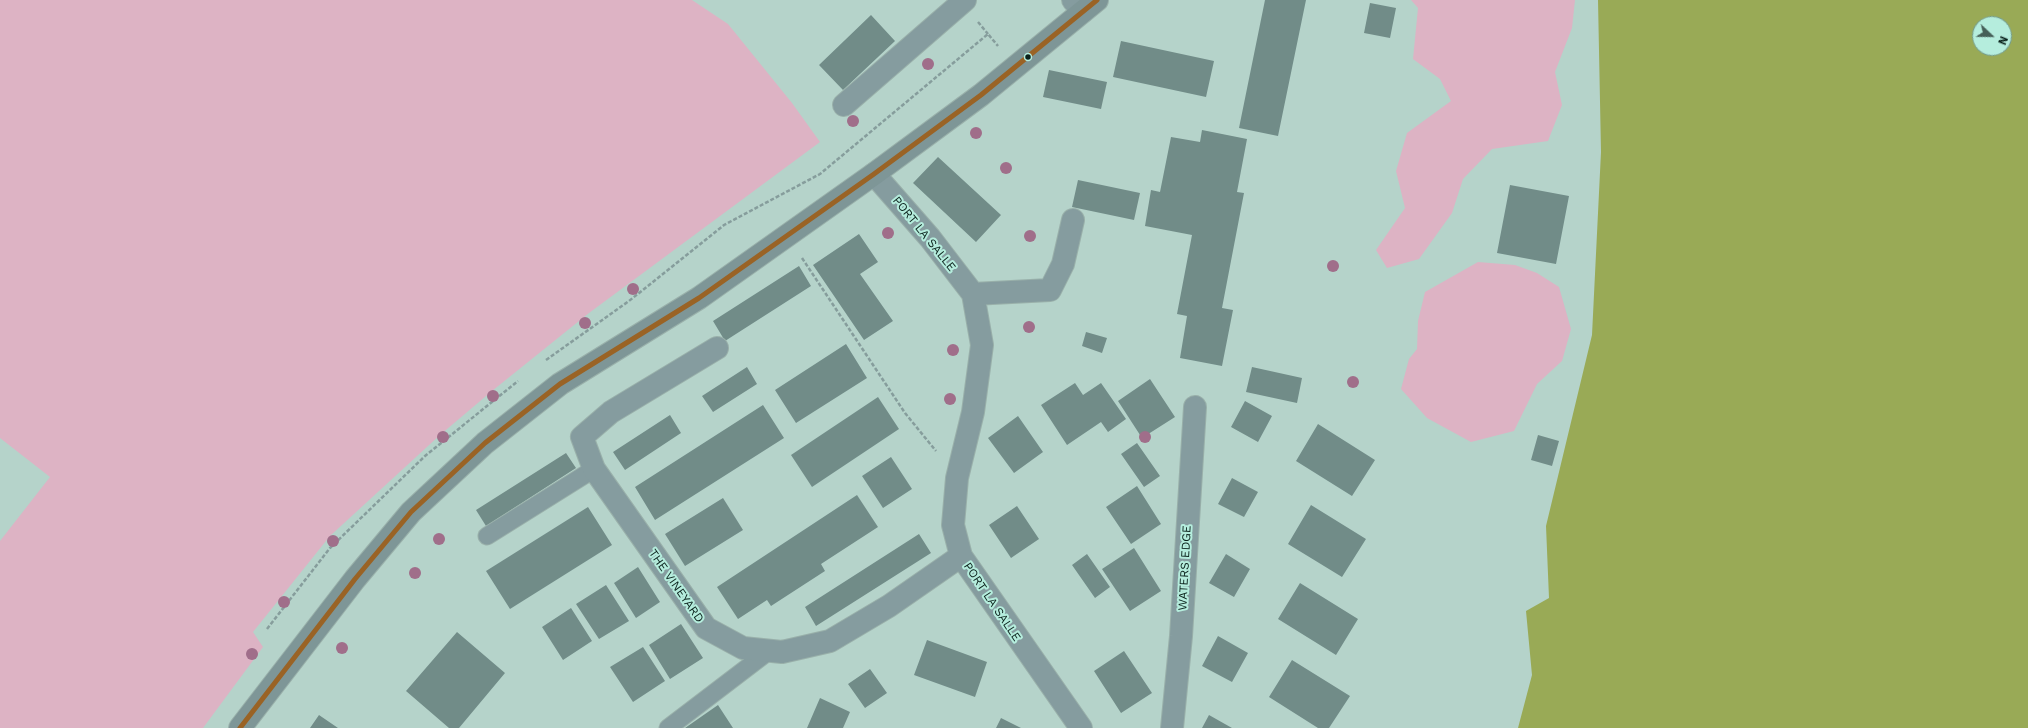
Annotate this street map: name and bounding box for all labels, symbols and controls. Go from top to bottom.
north arrow [1972,16,2012,56]
text: N [1995,34,2010,47]
unlabelled marker [1023,52,1033,62]
street label: PORT LA SALLE [889,194,959,274]
street label: WATERS EDGE [1176,525,1194,611]
street label: THE VINEYARD [645,547,707,625]
street label: PORT LA SALLE [960,560,1024,644]

